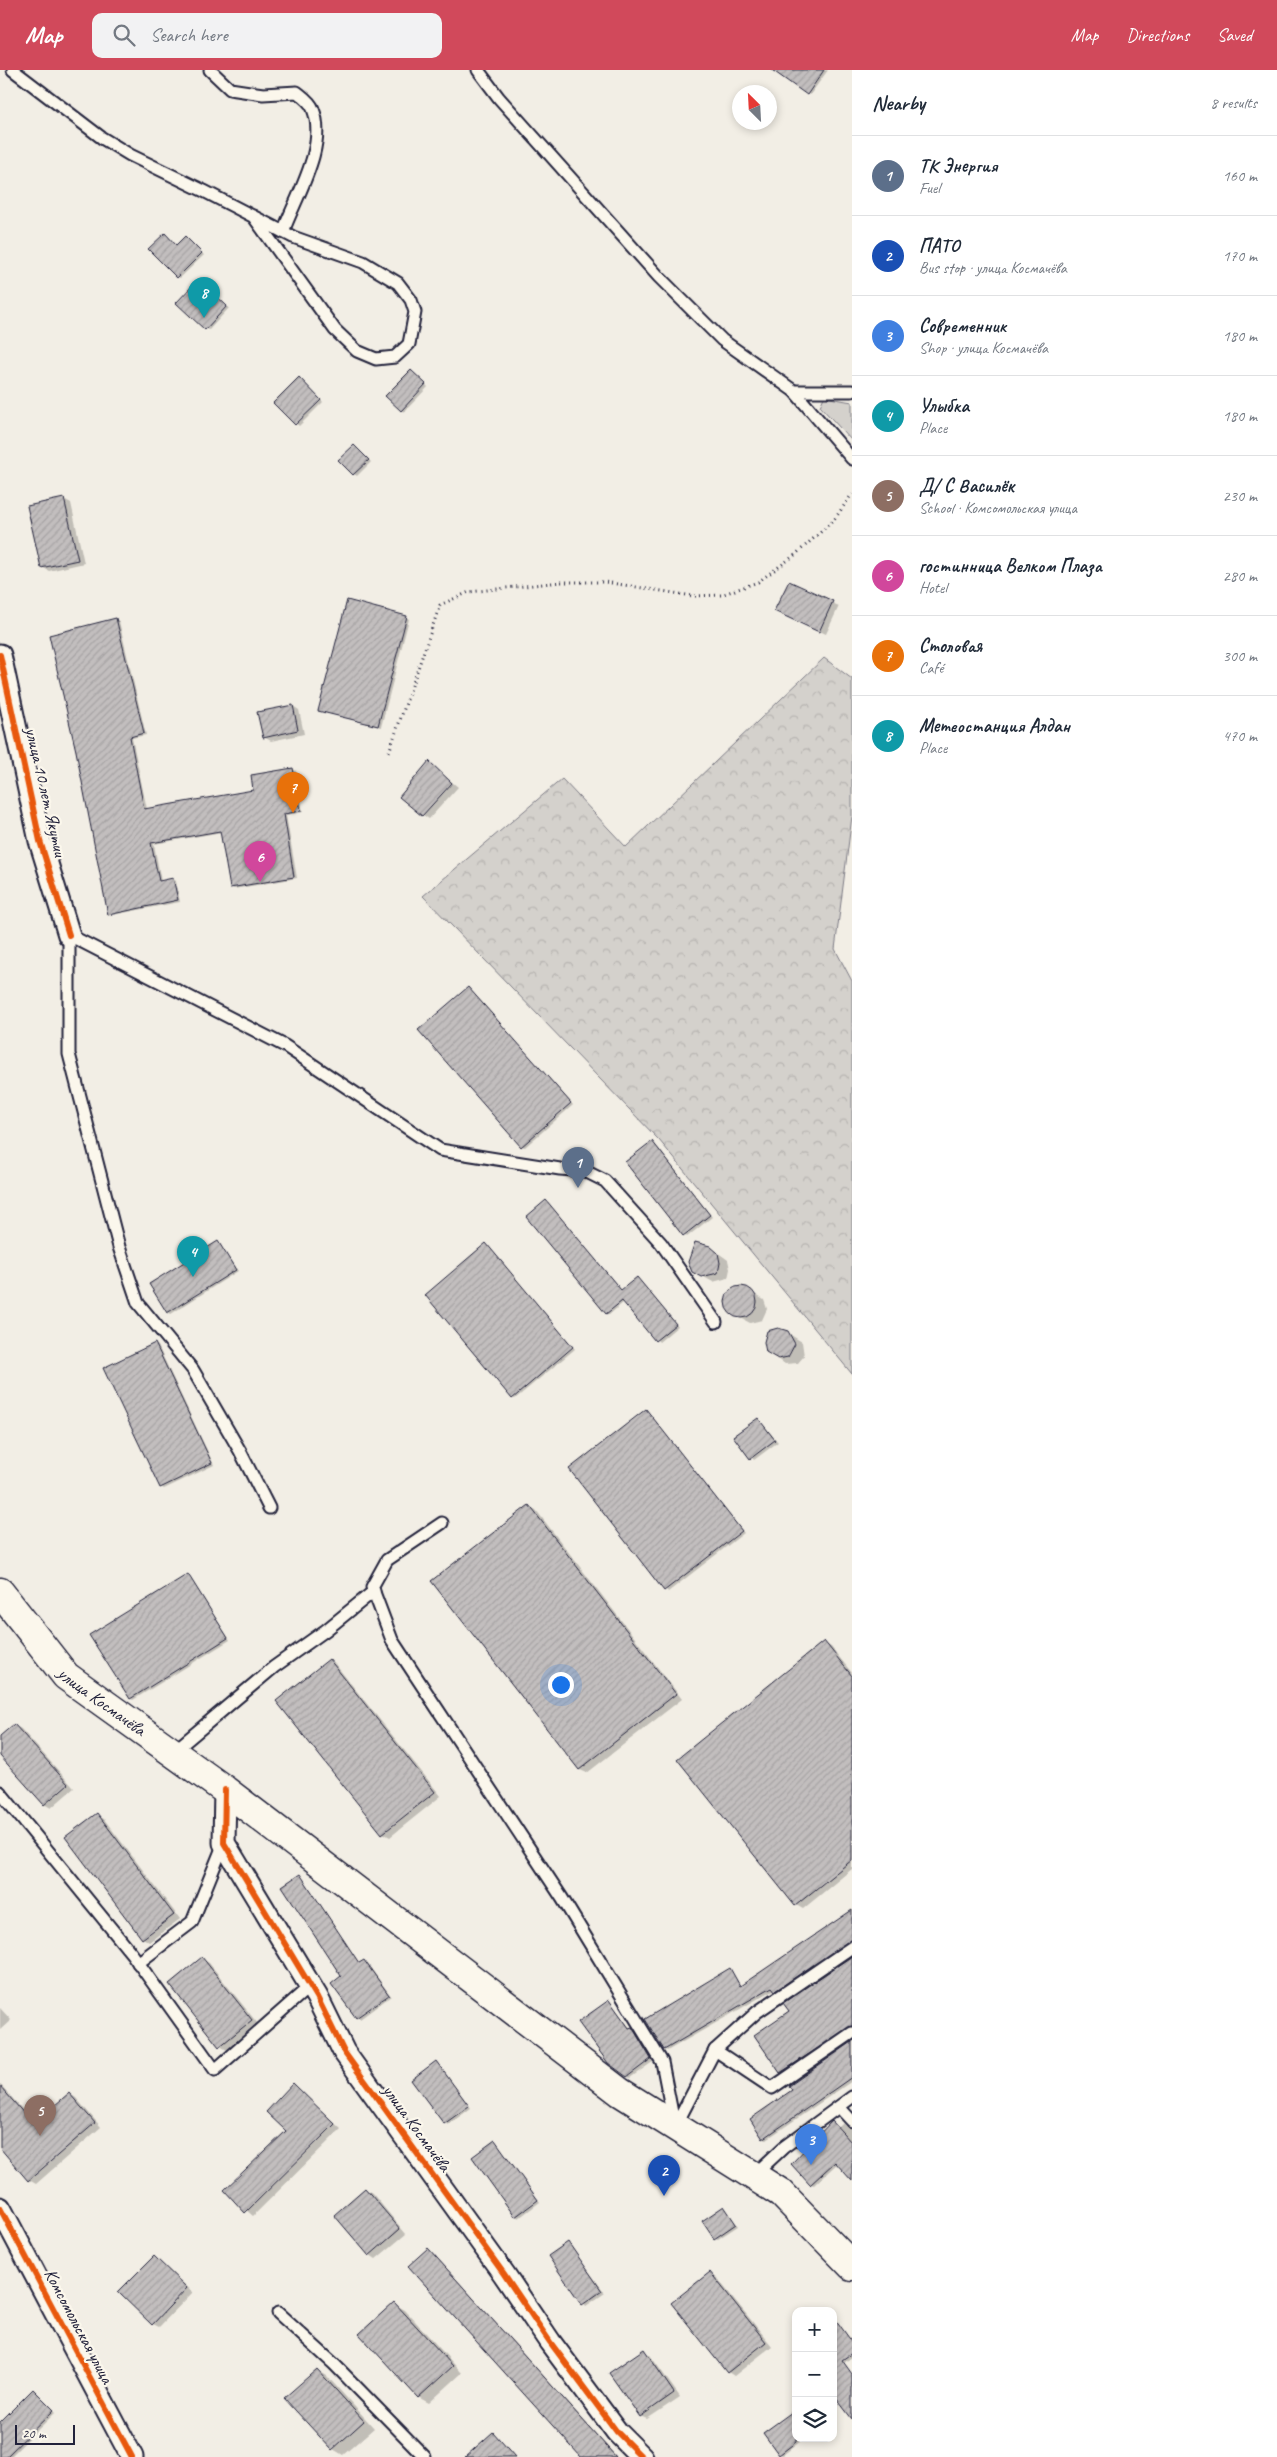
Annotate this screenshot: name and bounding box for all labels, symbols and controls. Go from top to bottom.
search box [92,13,442,58]
text: Map [25,20,62,50]
icon: search [110,21,138,49]
text: Search here [150,23,228,47]
text: Map [1071,24,1098,46]
text: Directions [1126,24,1189,46]
text: Saved [1217,24,1252,46]
north arrow [732,85,777,130]
text: Nearby [872,90,925,116]
text: 8 results [1210,93,1257,113]
text: ТК Энергия [919,154,997,178]
text: 1 [884,166,892,186]
text: 160 m [1223,166,1257,186]
text: Fuel [919,178,940,198]
text: ПАТО [919,234,960,258]
text: 2 [884,246,892,266]
text: 170 m [1223,246,1257,266]
text: Bus stop · улица Космачёва [919,258,1067,278]
pin: 8 [188,277,220,318]
text: Современник [919,314,1006,338]
text: 3 [884,326,892,346]
text: 180 m [1223,326,1257,346]
text: Shop · улица Космачёва [919,338,1048,358]
text: Улыбка [919,394,969,418]
text: 4 [884,406,892,426]
text: 180 m [1223,406,1257,426]
text: Place [919,418,947,438]
text: Д/ С Василёк [919,474,1014,498]
text: 5 [885,486,891,506]
text: 230 m [1223,486,1257,506]
text: School · Комсомольская улица [919,498,1077,518]
text: гостинница Велком Плаза [919,554,1102,578]
text: 6 [884,566,892,586]
text: 280 m [1223,566,1257,586]
text: Hotel [919,578,947,598]
text: Столовая [919,634,982,658]
text: 7 [884,646,892,666]
text: 300 m [1223,646,1257,666]
text: Café [919,658,943,678]
text: Метеостанция Алдан [919,714,1070,738]
street label: улица 10 лет Якутии [20,724,72,860]
text: 8 [884,726,892,746]
text: 470 m [1223,726,1257,746]
text: Place [919,738,947,758]
pin: 7 [277,772,309,813]
pin: 6 [244,841,276,882]
pin: 1 [562,1147,594,1188]
pin: 4 [177,1236,209,1277]
street label: улица Космачёва [52,1663,151,1741]
your location [548,1672,574,1698]
street label: улица Космачёва [377,2079,457,2177]
pin: 5 [24,2095,56,2136]
pin: 3 [795,2124,827,2165]
pin: 2 [648,2155,680,2196]
street label: Комсомольская улица [40,2265,119,2389]
map controls [792,2307,837,2442]
button: + [792,2307,837,2352]
button: − [792,2352,837,2397]
button: layers [792,2397,837,2442]
scale bar [15,2422,75,2445]
text: 20 m [22,2425,46,2442]

